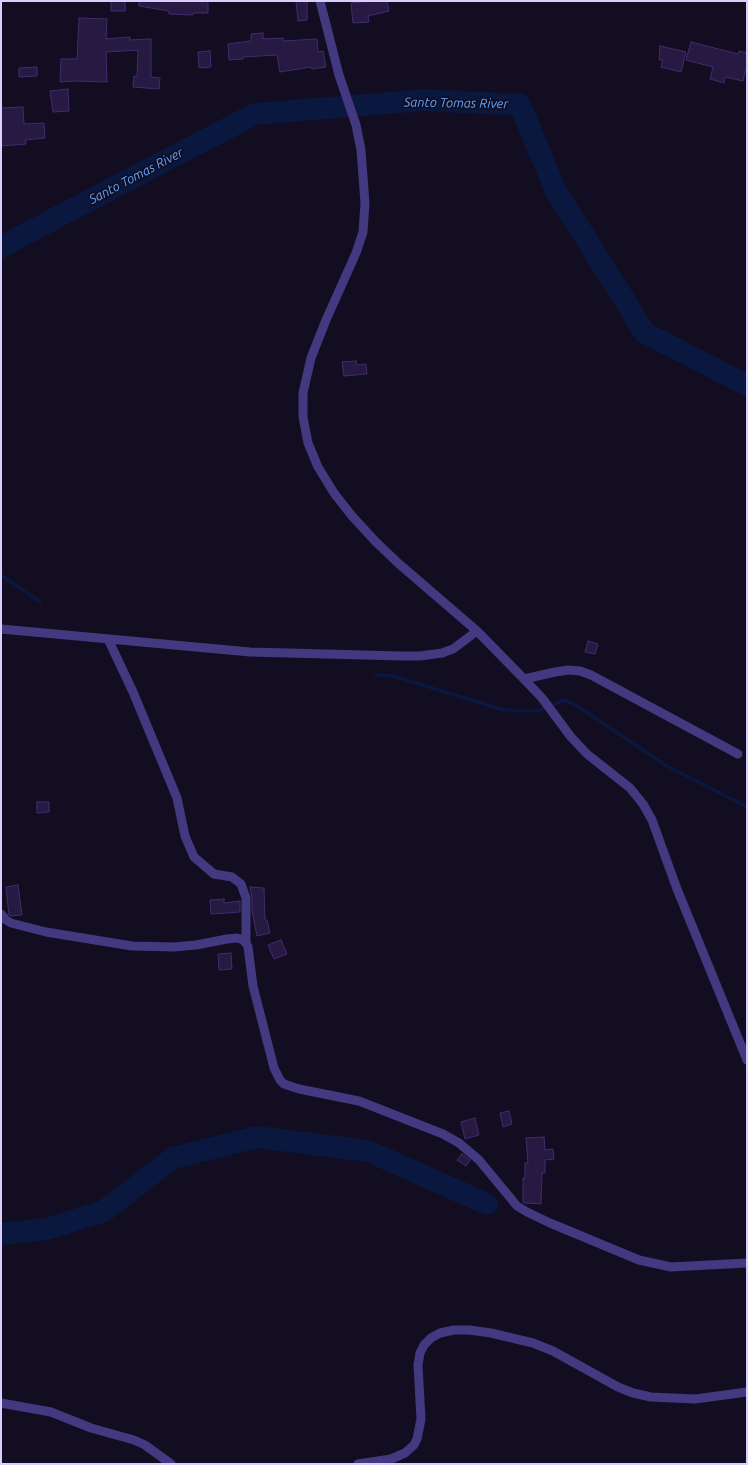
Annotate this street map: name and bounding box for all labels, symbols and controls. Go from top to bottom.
water label: Santo Tomas River [404,94,508,112]
water label: Santo Tomas River [86,145,186,207]

